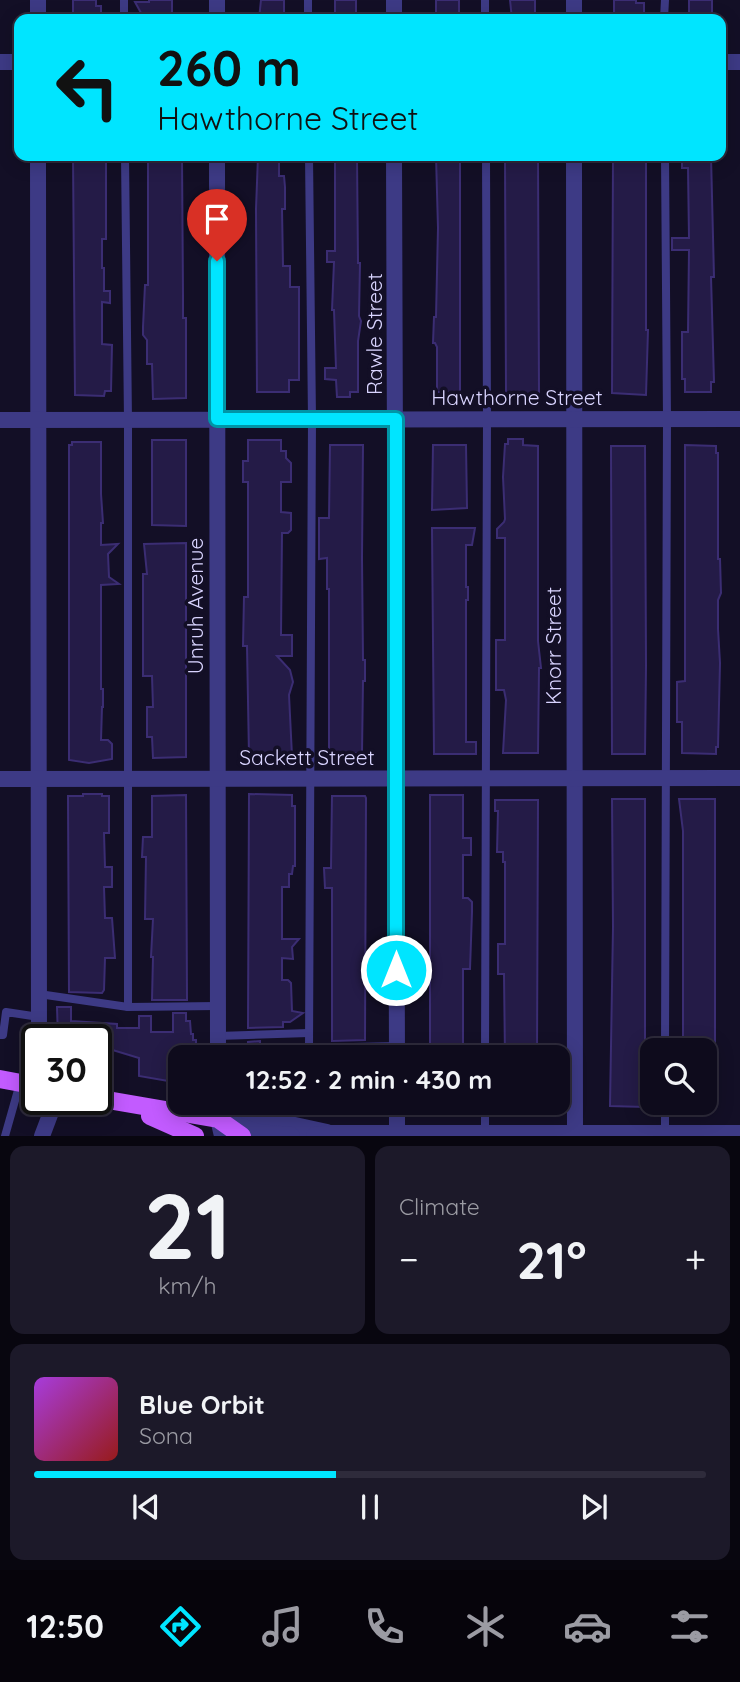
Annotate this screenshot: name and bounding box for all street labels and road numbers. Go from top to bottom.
street label: Rawle Street [361,273,387,395]
street label: Hawthorne Street [431,384,603,410]
street label: Unruh Avenue [182,538,208,674]
street label: Knorr Street [540,587,566,705]
street label: Sackett Street [239,744,375,770]

